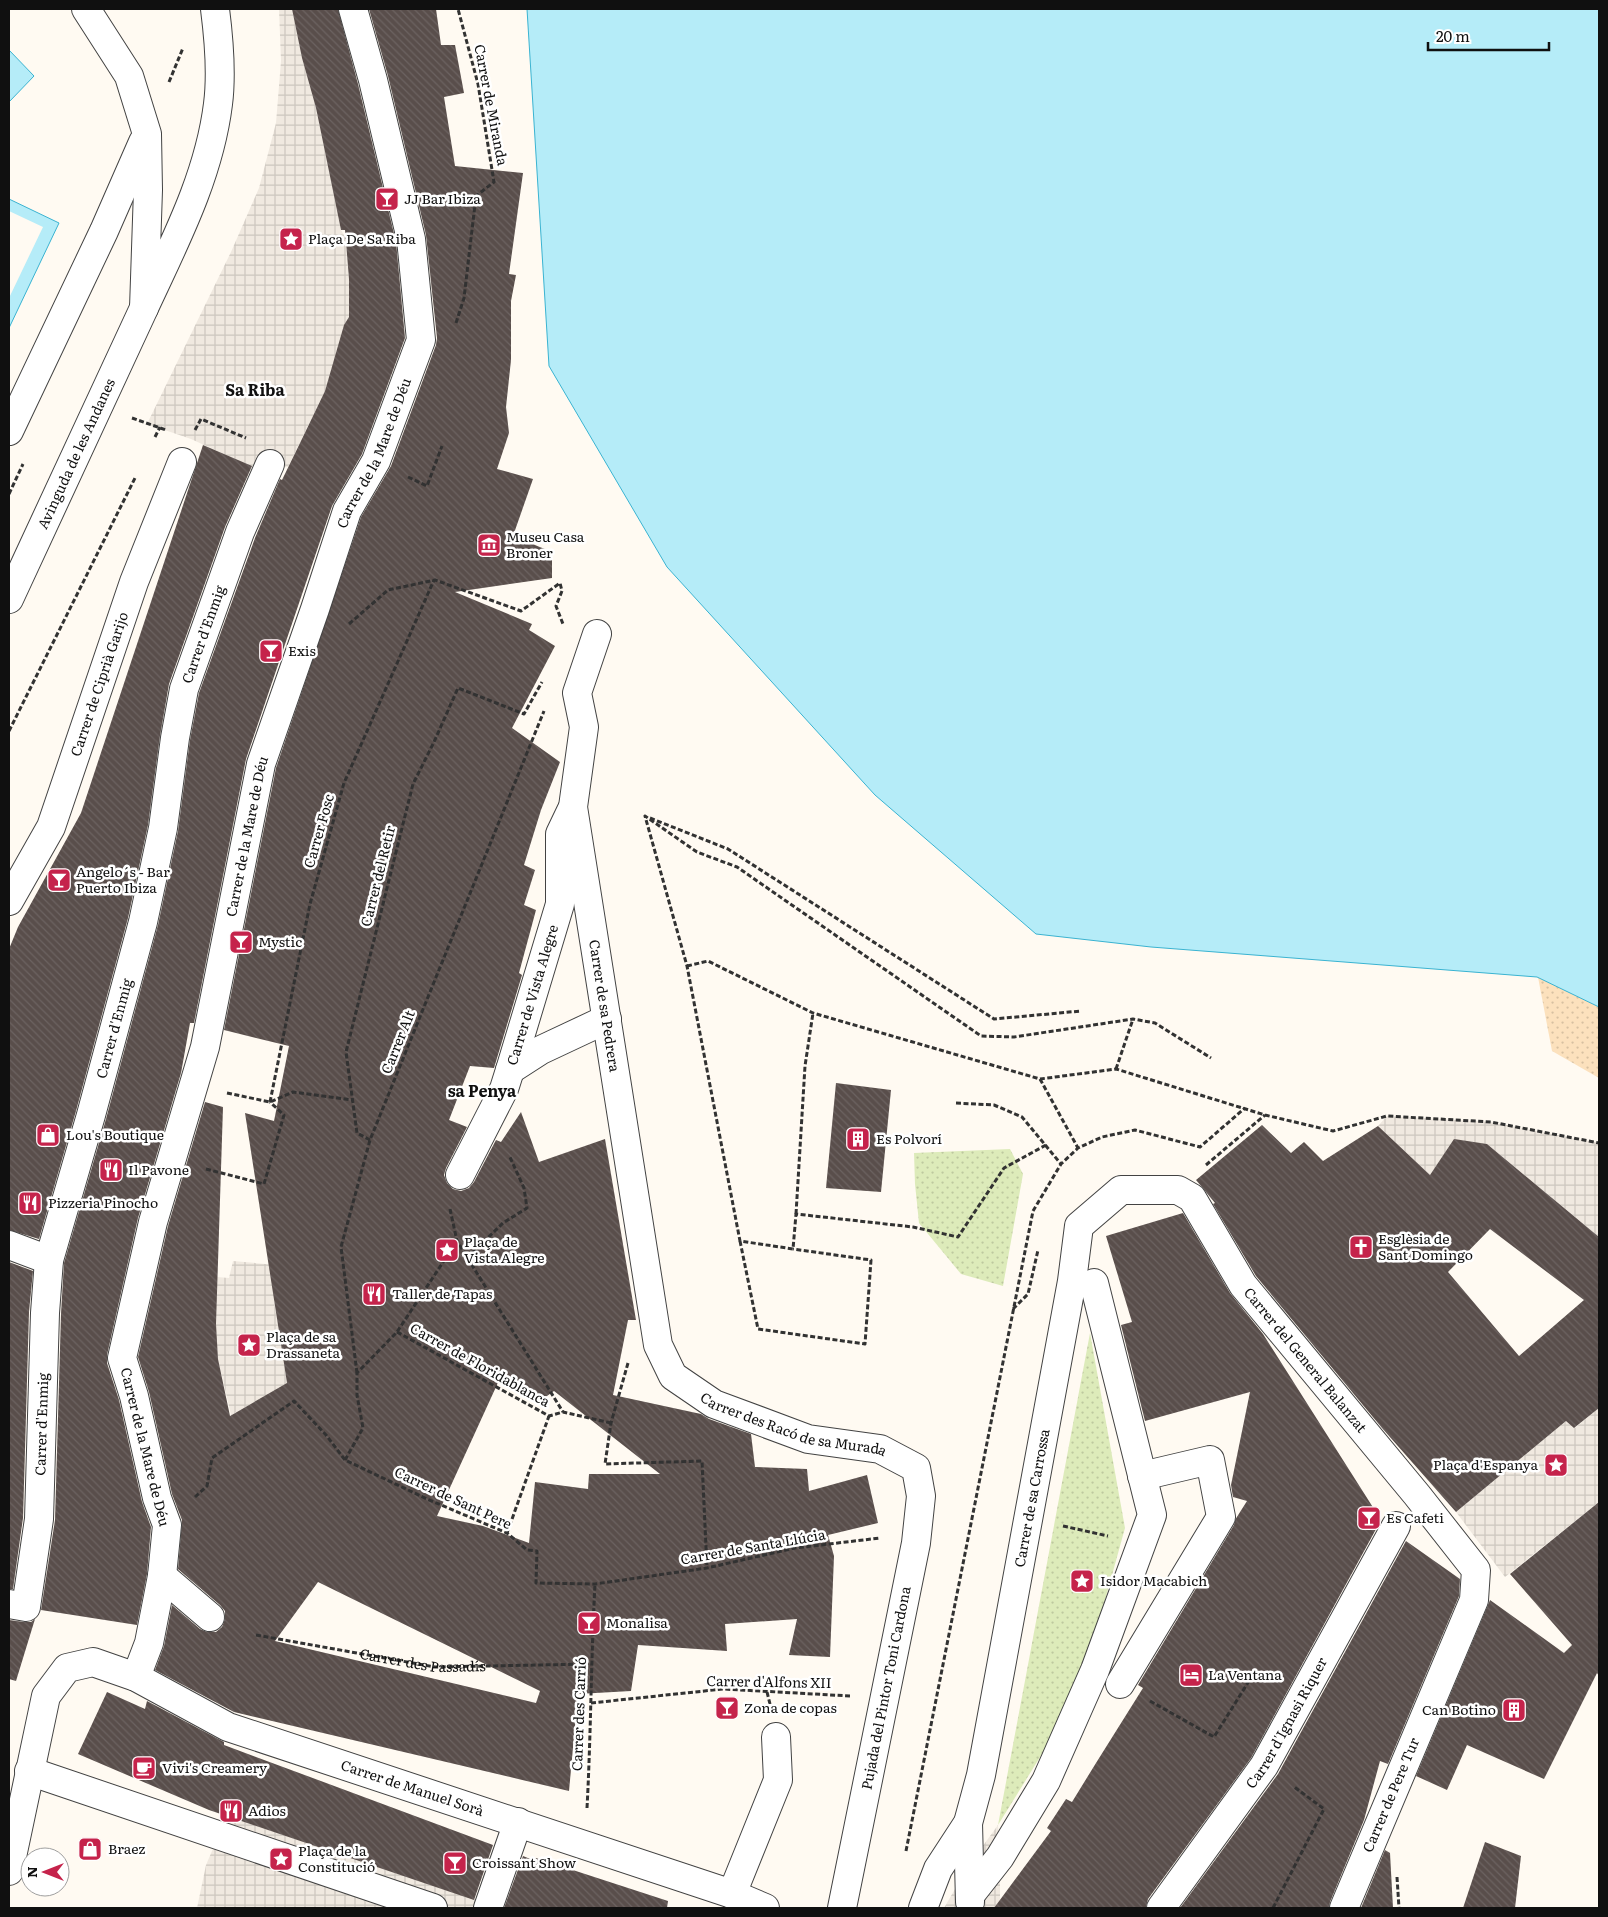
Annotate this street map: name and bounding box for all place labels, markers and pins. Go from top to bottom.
bar icon: JJ Bar Ibiza [374,186,400,212]
place label: JJ Bar Ibiza [404,188,481,208]
place icon: Plaça De Sa Riba [278,226,304,252]
place label: Plaça De Sa Riba [308,228,416,248]
place label: Museu Casa Broner [506,526,585,562]
museum icon: Museu Casa Broner [476,532,502,558]
bar icon: Exis [258,638,284,664]
place label: Exis [288,640,316,660]
place label: Angelo´s - Bar Puerto Ibiza [76,861,170,897]
bar icon: Angelo´s - Bar Puerto Ibiza [46,867,72,893]
bar icon: Mystic [228,929,254,955]
place label: Mystic [258,931,302,951]
shop icon: Lou's Boutique [35,1122,61,1148]
place label: Lou's Boutique [66,1124,164,1144]
building icon: Es Polvorí [845,1126,871,1152]
place label: Es Polvorí [876,1128,942,1148]
restaurant icon: Il Pavone [98,1157,124,1183]
place label: Il Pavone [128,1159,189,1179]
restaurant icon: Pizzeria Pinocho [17,1190,43,1216]
place label: Pizzeria Pinocho [48,1192,158,1212]
place label: Esglèsia de Sant Domingo [1378,1228,1473,1264]
place label: Plaça de Vista Alegre [464,1231,545,1267]
church icon: Esglèsia de Sant Domingo [1348,1234,1374,1260]
place icon: Plaça de Vista Alegre [434,1237,460,1263]
restaurant icon: Taller de Tapas [361,1281,387,1307]
place label: Taller de Tapas [392,1283,492,1303]
place label: Plaça de sa Drassaneta [266,1326,341,1362]
place icon: Plaça de sa Drassaneta [236,1332,262,1358]
place icon: Plaça d'Espanya [1543,1452,1569,1478]
place label: Plaça d'Espanya [1433,1454,1538,1474]
bar icon: Es Cafeti [1356,1505,1382,1531]
place label: Es Cafeti [1386,1507,1444,1527]
place icon: Isidor Macabich [1069,1568,1095,1594]
place label: Isidor Macabich [1100,1570,1207,1590]
bar icon: Monalisa [576,1610,602,1636]
place label: Monalisa [606,1612,668,1632]
hotel icon: La Ventana [1178,1662,1204,1688]
place label: La Ventana [1208,1664,1282,1684]
bar icon: Zona de copas [714,1695,740,1721]
place label: Zona de copas [744,1697,837,1717]
building icon: Can Botino [1501,1697,1527,1723]
place label: Can Botino [1422,1699,1496,1719]
cafe icon: Vivi's Creamery [131,1755,157,1781]
place label: Vivi's Creamery [162,1757,268,1777]
restaurant icon: Adios [218,1798,244,1824]
place label: Adios [248,1800,286,1820]
shop icon: Braez [77,1836,103,1862]
place label: Braez [108,1838,146,1858]
place label: Plaça de la Constitució [298,1840,375,1876]
place icon: Plaça de la Constitució [268,1846,294,1872]
bar icon: Croissant Show [442,1850,468,1876]
place label: Croissant Show [472,1852,576,1872]

